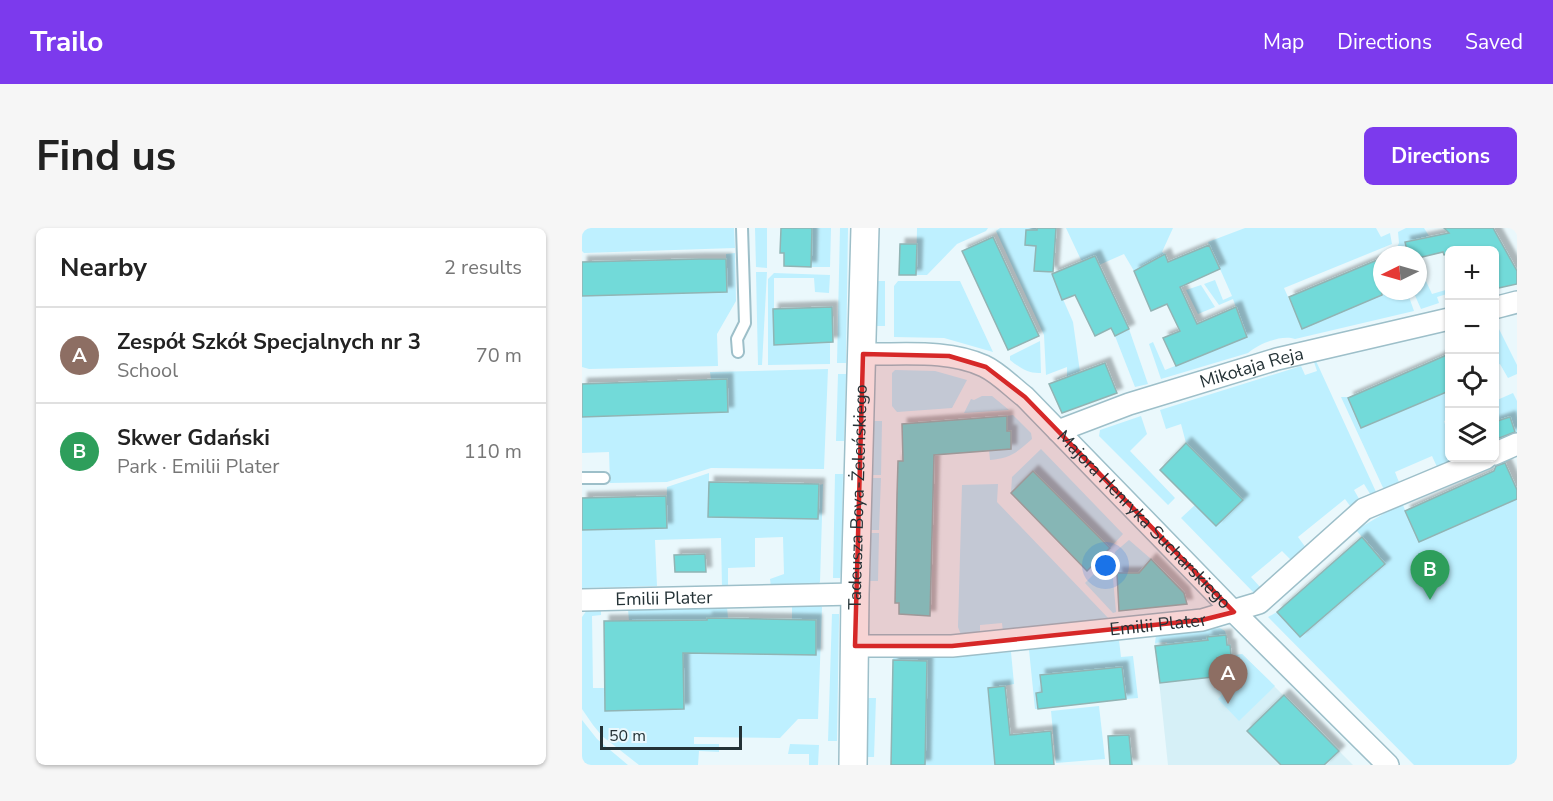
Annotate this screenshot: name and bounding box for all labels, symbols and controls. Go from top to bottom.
text: Trailo [30,23,103,61]
text: Map [1263,28,1304,56]
text: Directions [1337,28,1432,56]
text: Saved [1465,28,1523,56]
button: Directions [1364,127,1517,185]
text: Find us [36,128,176,185]
north arrow [1373,246,1427,300]
map controls [1445,246,1499,462]
button: + [1445,246,1499,300]
text: Nearby [60,250,147,285]
text: 2 results [444,254,522,281]
button: − [1445,300,1499,354]
text: Zespół Szkół Specjalnych nr 3 [117,327,421,357]
street label: Mikołaja Reja [1197,341,1306,394]
text: A [72,342,87,369]
text: 70 m [476,342,522,369]
button: locate [1445,354,1499,408]
text: School [117,357,178,384]
street label: Tadeusza Boya-Żeleńskiego [843,384,873,610]
button: layers [1445,408,1499,462]
text: Skwer Gdański [117,423,270,453]
street label: Majora Henryka Sucharskiego [1052,425,1236,614]
text: B [73,438,86,465]
text: 110 m [464,438,522,465]
text: Park · Emilii Plater [117,453,279,480]
pin: B [1410,550,1450,600]
your location [1091,551,1120,580]
street label: Emilii Plater [615,585,713,611]
street label: Emilii Plater [1108,607,1210,642]
pin: A [1208,654,1248,704]
scale bar [600,723,742,750]
text: 50 m [609,725,646,747]

